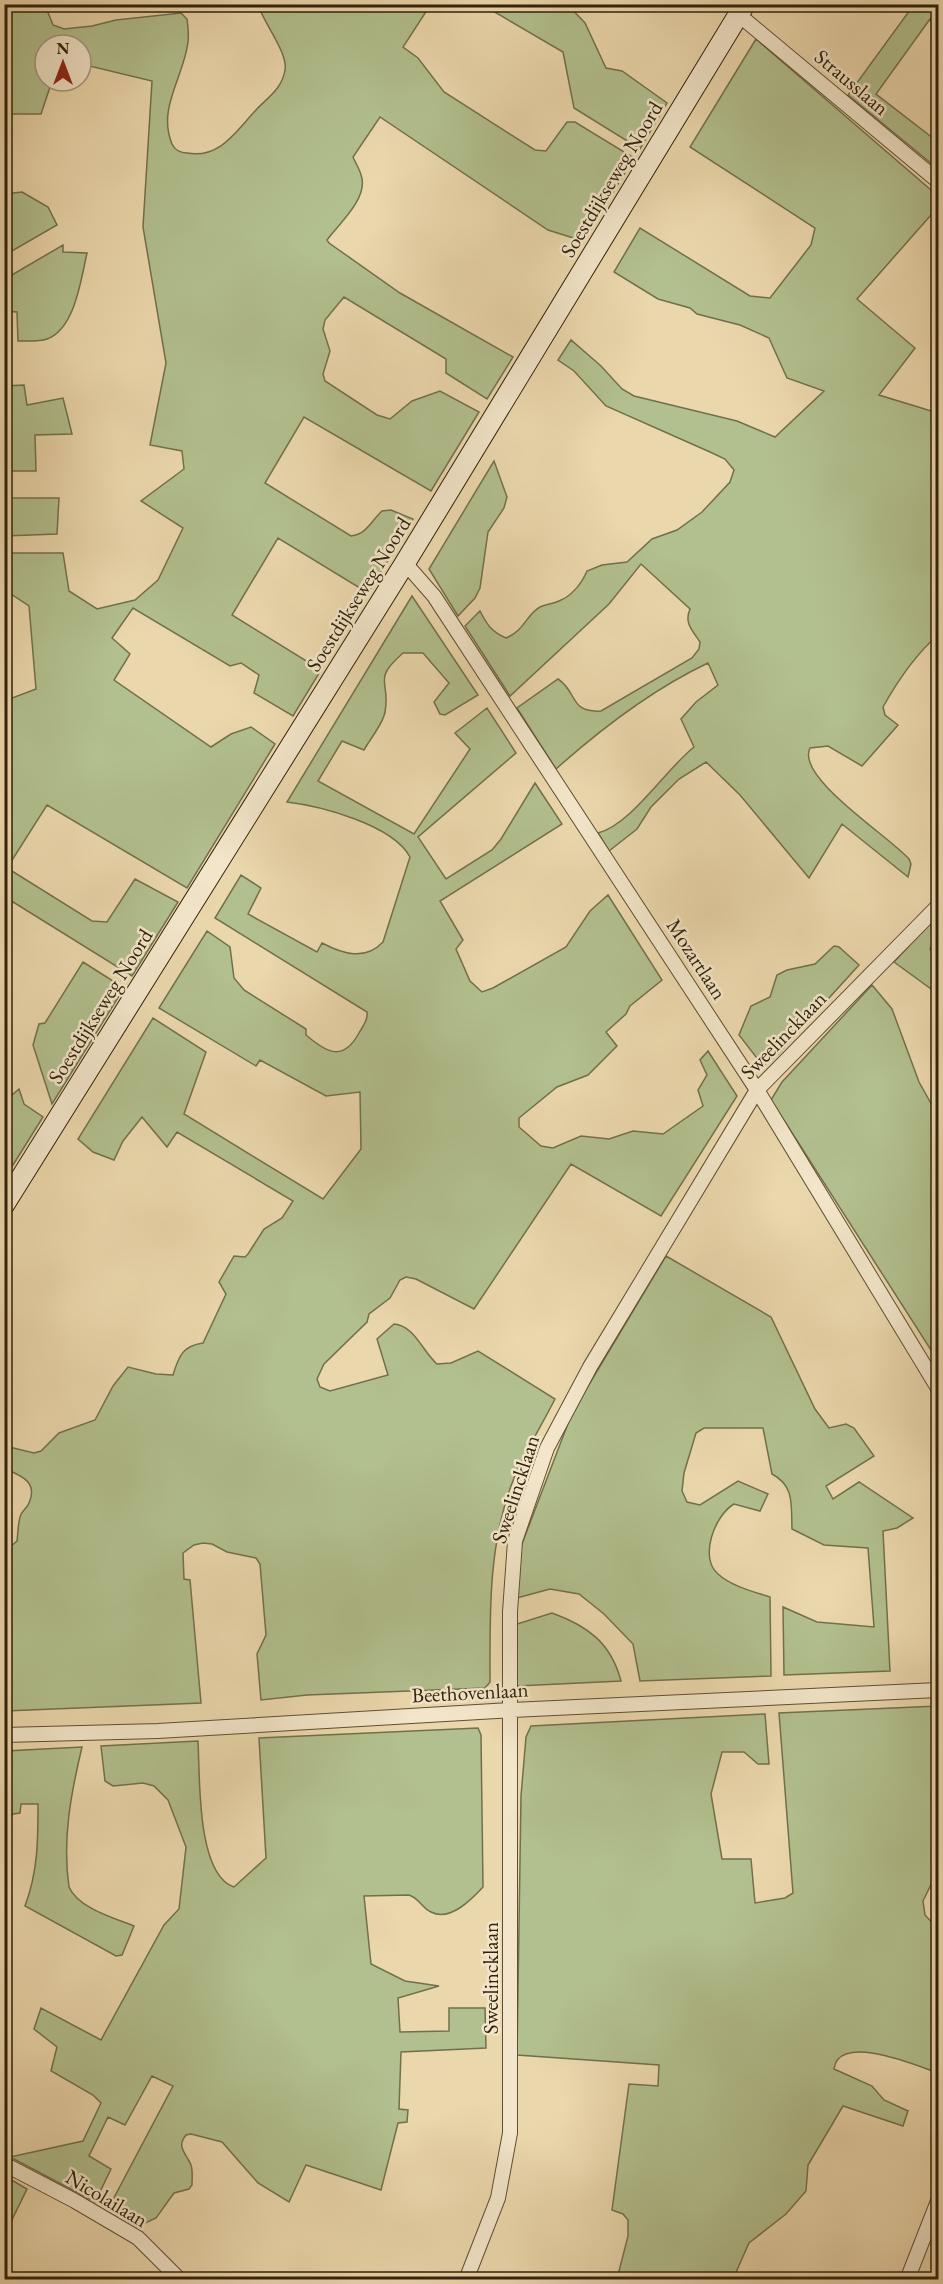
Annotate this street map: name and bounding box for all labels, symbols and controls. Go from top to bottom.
north arrow [33,33,93,93]
text: N [57,38,70,59]
street label: Strausslaan [809,43,895,121]
street label: Soestdijkseweg Noord [554,96,668,262]
street label: Soestdijkseweg Noord [300,511,417,676]
street label: Mozartlaan [661,913,733,1005]
street label: Soestdijkseweg Noord [42,923,159,1088]
street label: Sweelincklaan [734,985,832,1085]
street label: Sweelincklaan [485,1431,545,1547]
street label: Beethovenlaan [411,1675,529,1709]
street label: Sweelincklaan [477,1922,504,2034]
street label: Nicolailaan [61,2163,153,2233]

